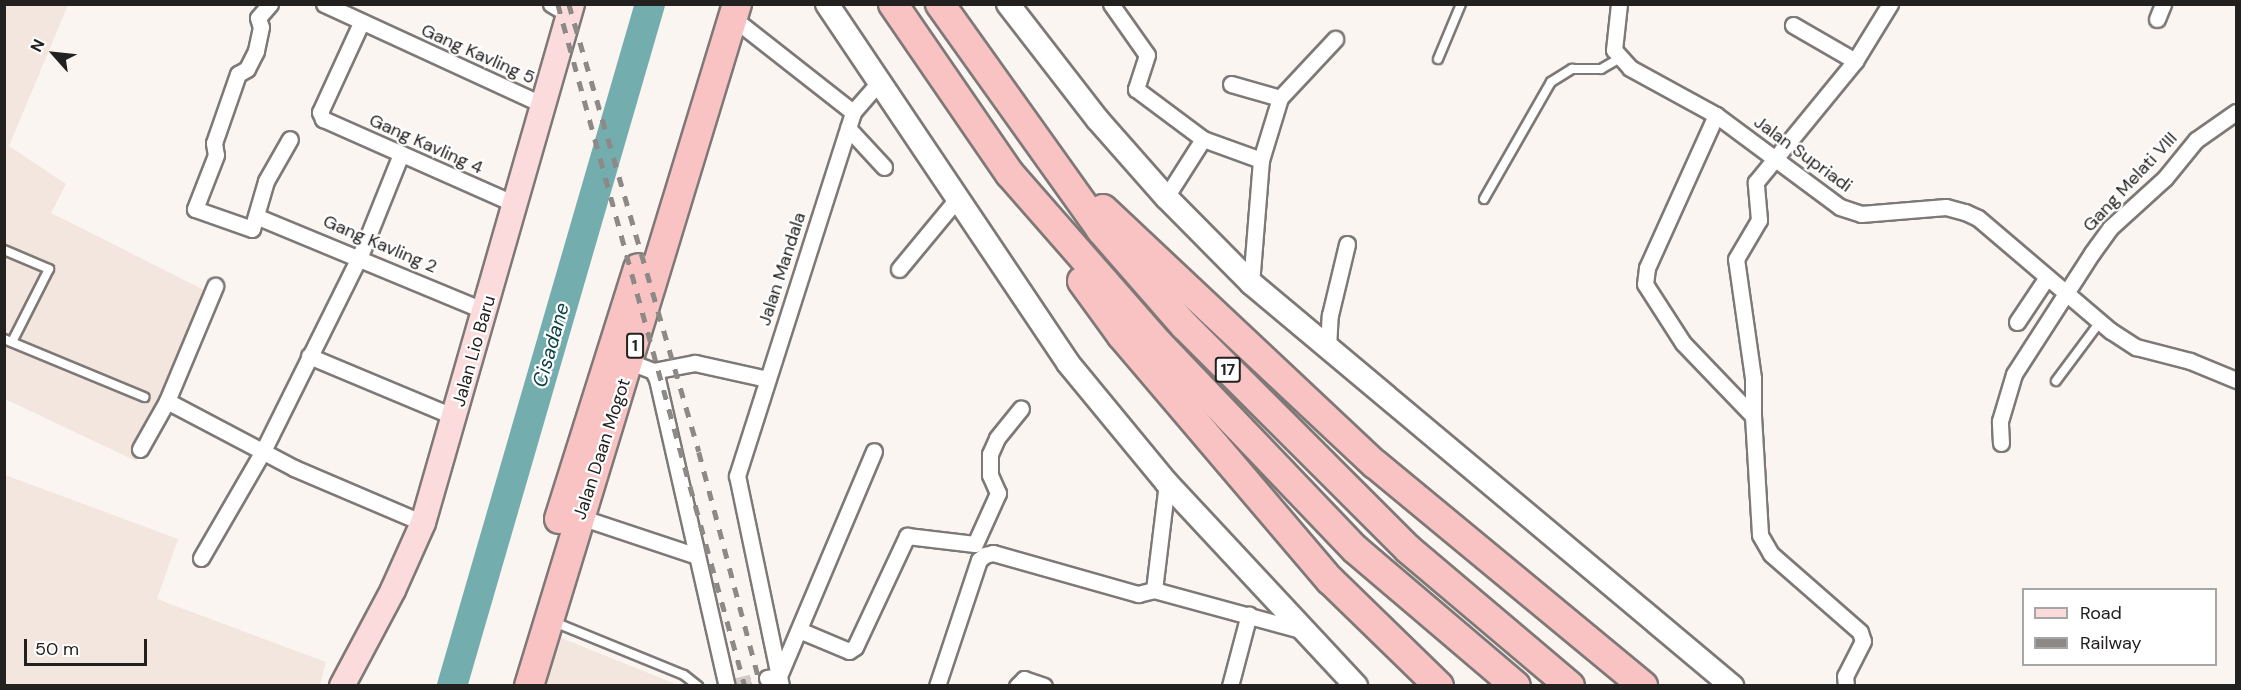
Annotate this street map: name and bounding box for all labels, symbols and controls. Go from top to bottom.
street label: Gang Kavling 5 [418,19,538,89]
north arrow [24,24,84,84]
text: N [26,36,50,56]
street label: Gang Kavling 4 [366,109,486,179]
street label: Jalan Supriadi [1750,111,1856,197]
street label: Gang Melati VIII [2078,128,2182,236]
street label: Gang Kavling 2 [320,210,440,278]
street label: Jalan Mandala [754,210,810,328]
street label: Jalan Lio Baru [448,293,500,409]
water label: Cisadane [528,300,574,390]
road number: 1 [626,333,644,359]
road number: 17 [1214,357,1242,383]
street label: Jalan Daan Mogot [569,376,635,522]
legend [2022,588,2217,666]
text: Road [2080,601,2122,625]
scale bar [27,627,150,665]
text: Railway [2080,631,2142,655]
text: 50 m [35,637,79,661]

